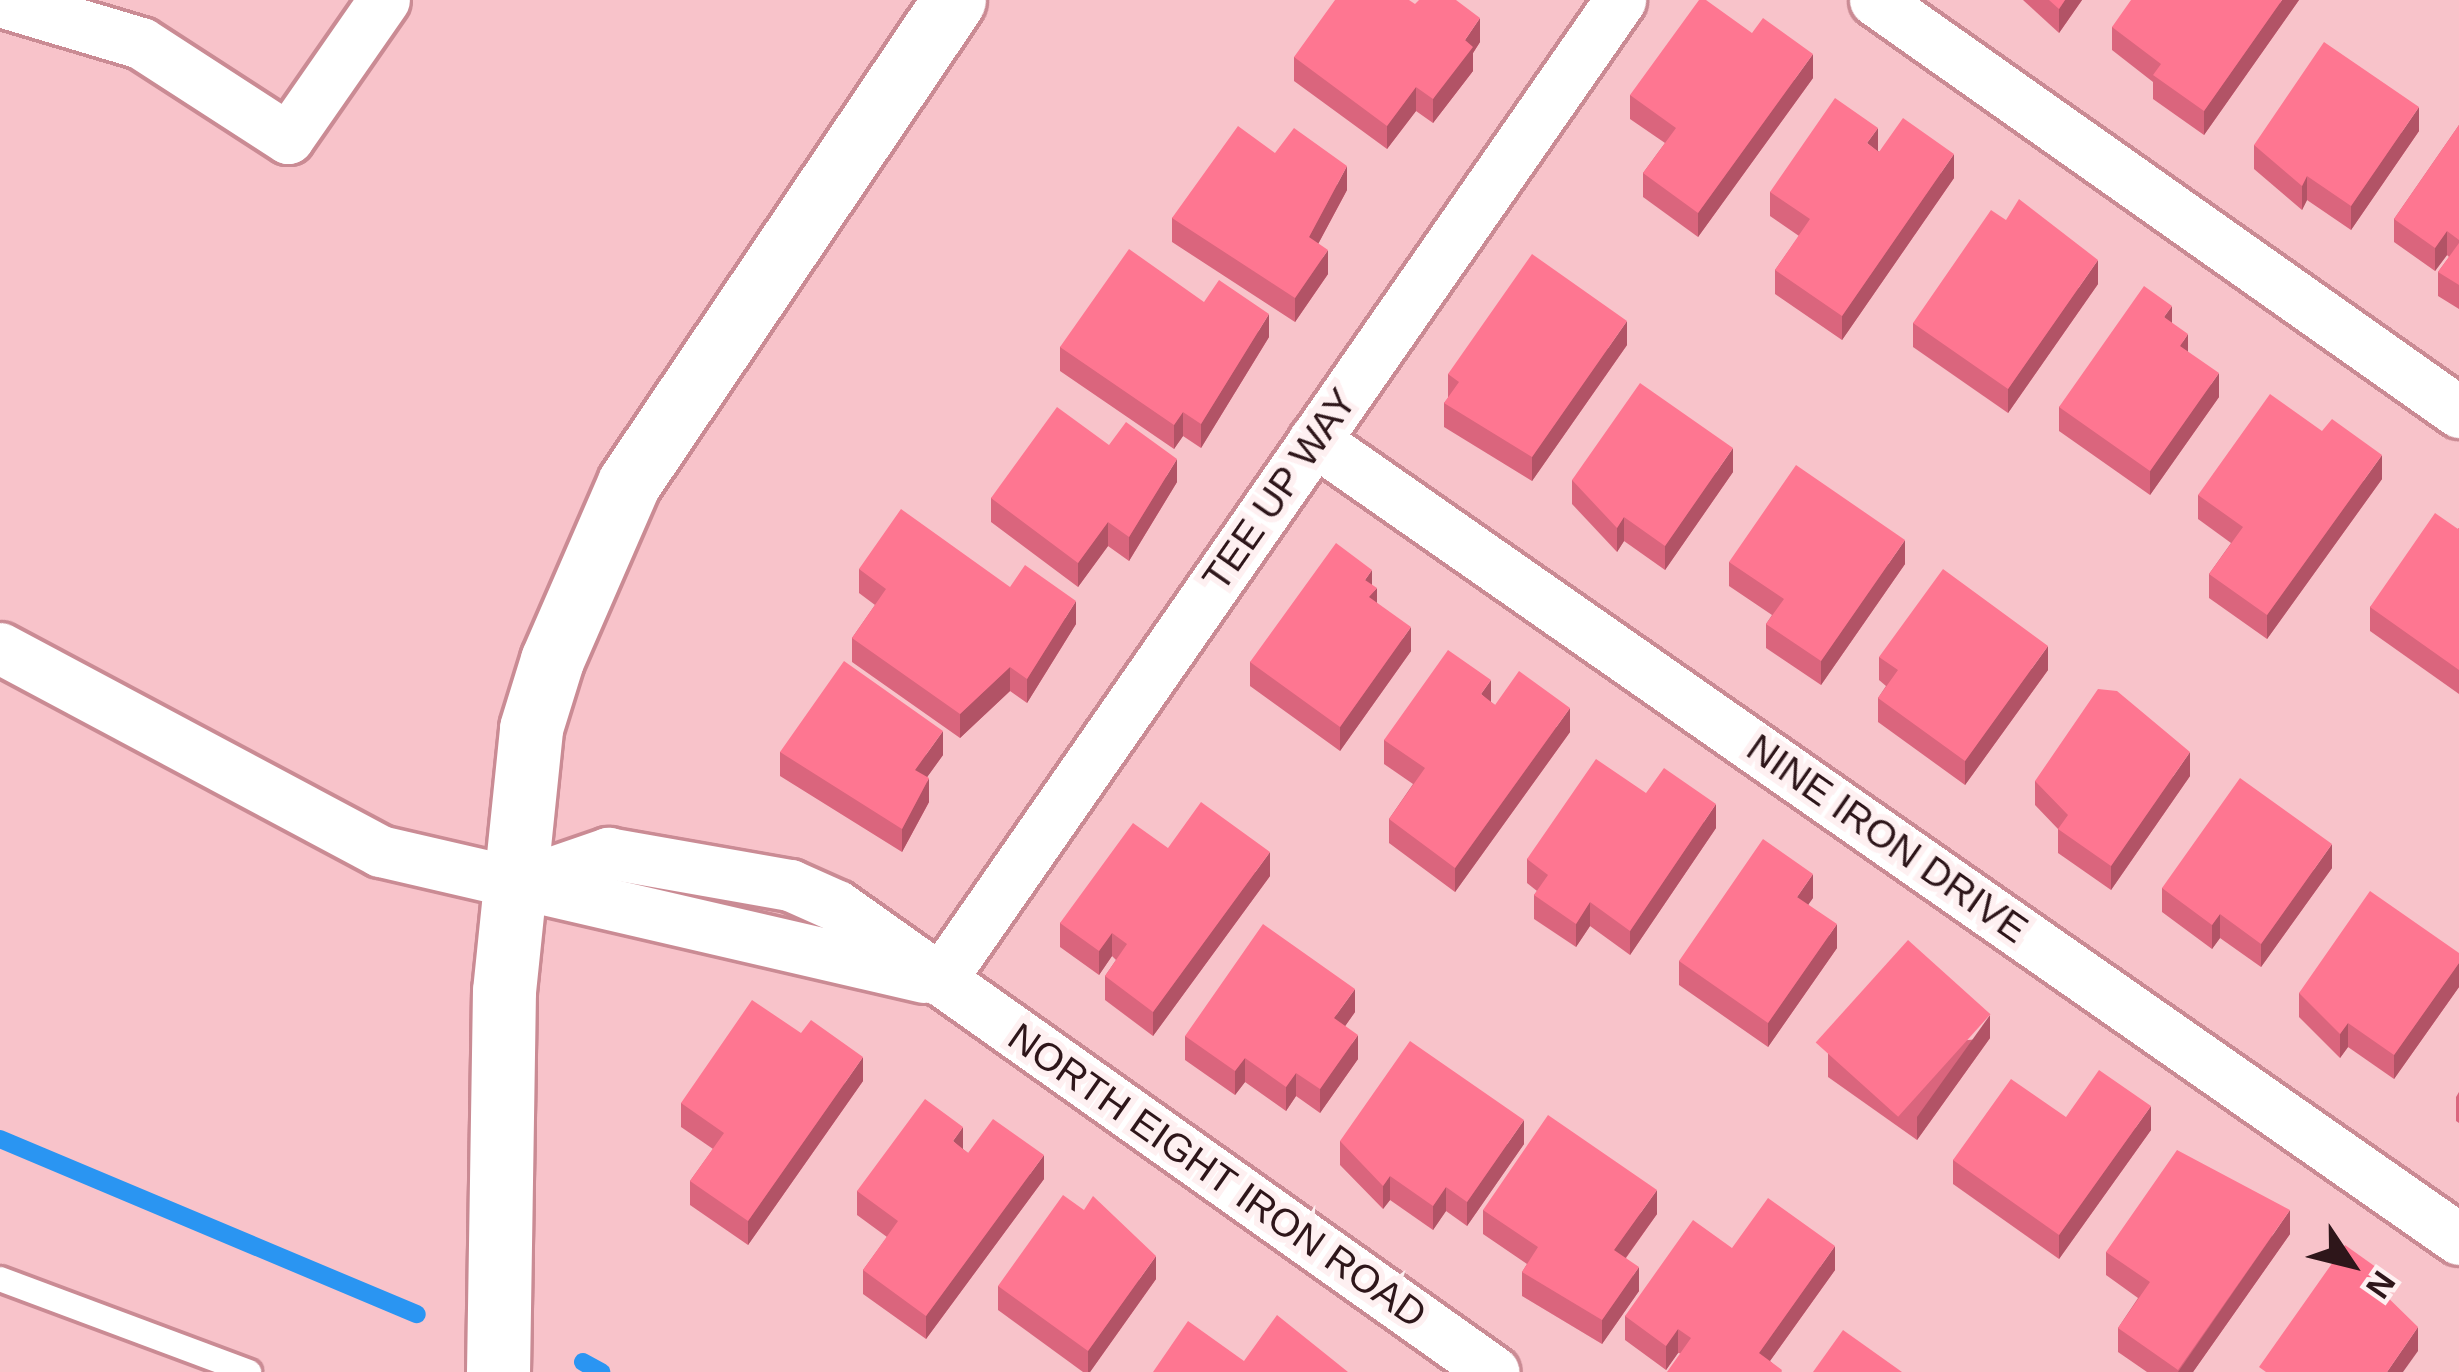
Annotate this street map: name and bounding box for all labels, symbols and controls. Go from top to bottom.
street label: TEE UP WAY [1193,380,1367,600]
street label: NINE IRON DRIVE [1738,725,2036,953]
street label: NORTH EIGHT IRON ROAD [999,1013,1435,1339]
north arrow [2291,1204,2411,1324]
text: N [2359,1265,2403,1305]

